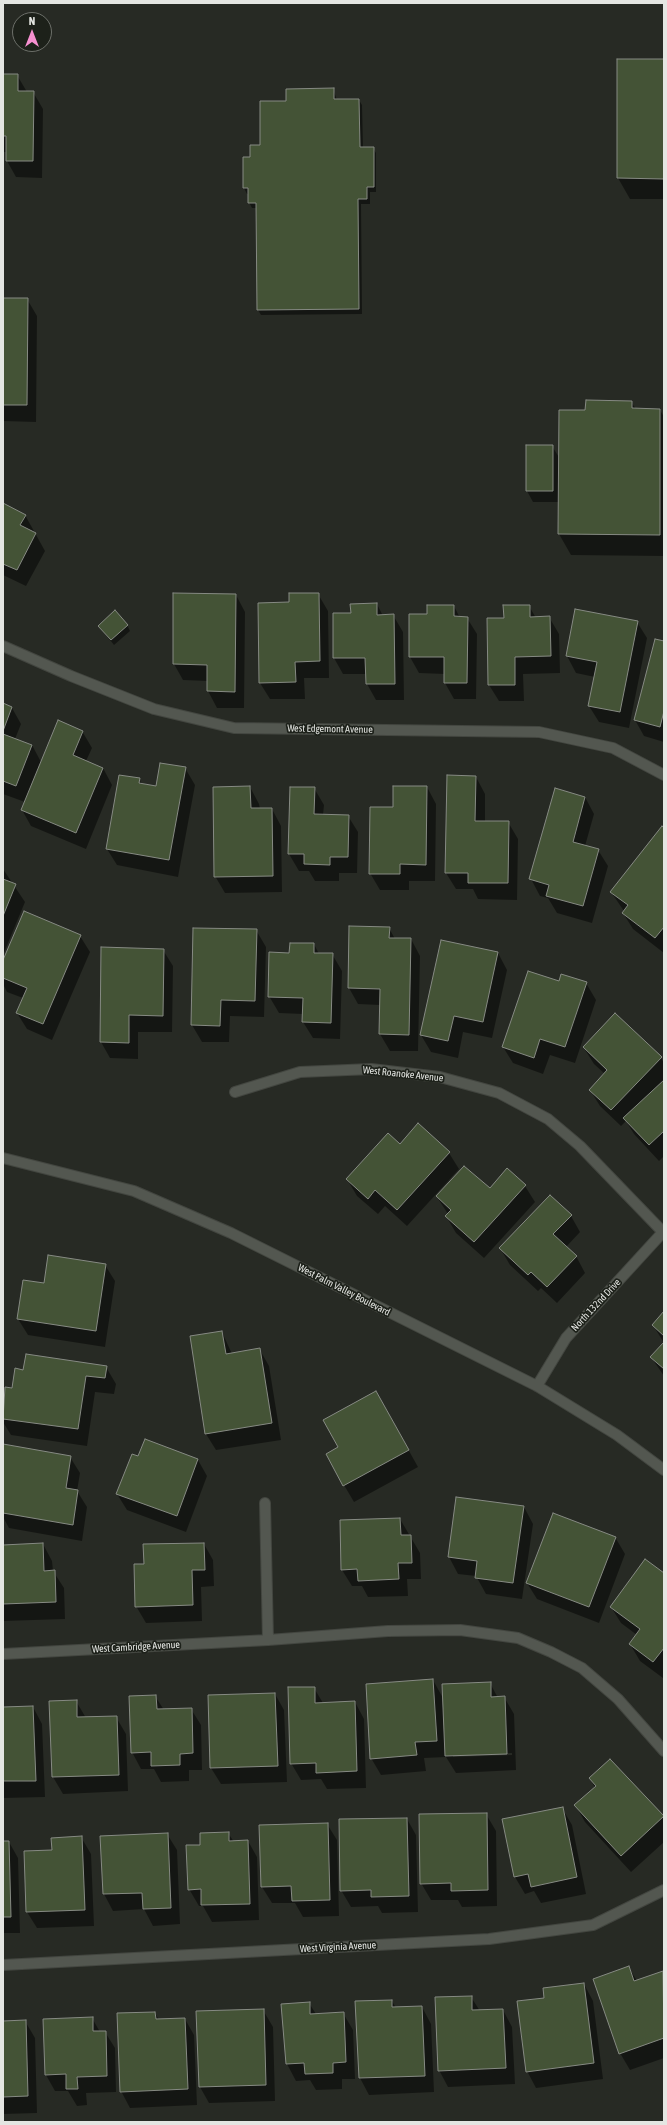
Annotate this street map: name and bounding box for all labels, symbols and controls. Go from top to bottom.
north arrow [12,12,52,52]
text: N [29,15,35,27]
street label: West Edgemont Avenue [287,722,373,736]
street label: West Roanoke Avenue [362,1064,444,1084]
street label: West Palm Valley Boulevard [296,1262,392,1318]
street label: North 132nd Drive [569,1276,623,1334]
street label: West Cambridge Avenue [92,1639,180,1655]
street label: West Virginia Avenue [299,1939,377,1955]

